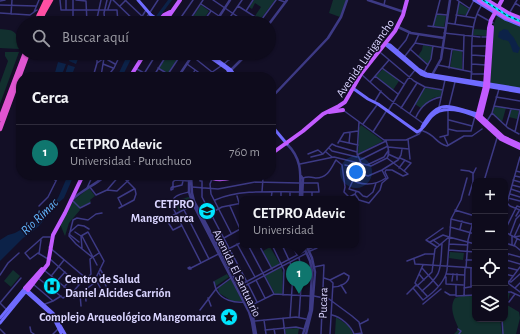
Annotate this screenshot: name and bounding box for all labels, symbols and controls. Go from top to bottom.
search box [16,16,276,60]
street label: Avenida Lurigancho [334,17,396,99]
icon: search [30,27,52,49]
text: Buscar aquí [62,30,129,45]
text: Cerca [32,89,69,106]
text: CETPRO Adevic [70,137,162,152]
text: 1 [43,146,47,159]
text: 760 m [229,146,260,159]
text: Universidad · Puruchuco [70,155,192,168]
your location [346,162,366,182]
map controls [472,178,508,322]
button: + [472,178,508,214]
water label: Río Rímac [19,196,62,238]
popup [239,196,359,248]
place label: CETPRO Mangomarca [131,198,194,224]
school or university icon: CETPRO Mangomarca [197,201,217,221]
text: CETPRO Adevic [253,206,345,221]
button: − [472,214,508,250]
text: Universidad [253,224,314,237]
street label: Avenida El Santuario [211,227,263,319]
button: locate [472,250,508,286]
pin: 1 [286,261,312,294]
place label: Centro de Salud Daniel Alcides Carrión [65,273,171,299]
hospital icon: Centro de Salud Daniel Alcides Carrión [42,276,62,296]
button: layers [472,286,508,322]
street label: Pucara [316,287,330,319]
place icon: Complejo Arqueológico Mangomarca [219,307,239,327]
place label: Complejo Arqueológico Mangomarca [39,311,216,324]

